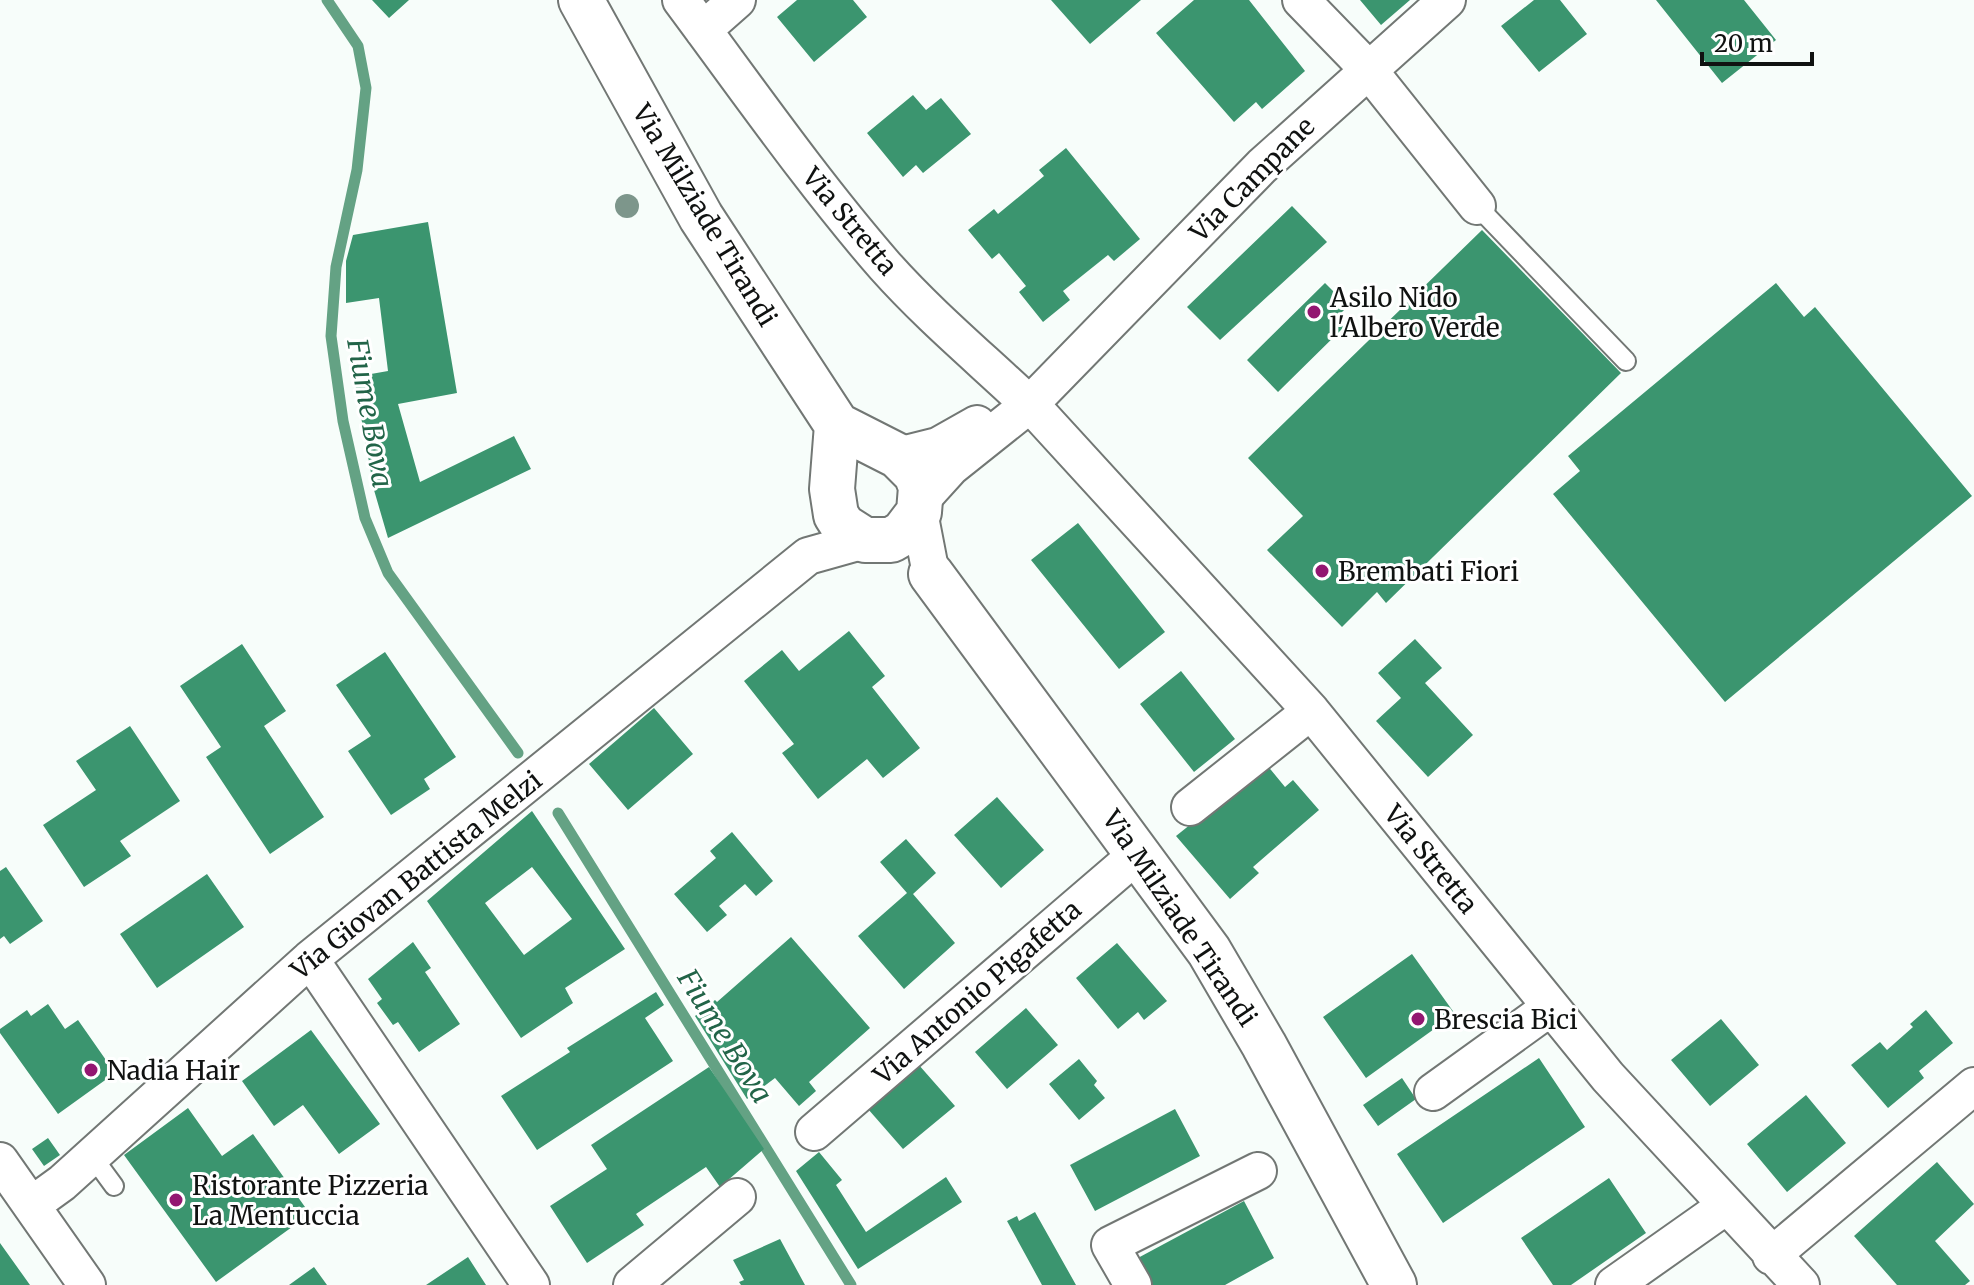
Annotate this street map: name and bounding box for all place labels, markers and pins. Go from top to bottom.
place label: Asilo Nido l'Albero Verde [1329,281,1500,344]
marker: Asilo Nido l'Albero Verde [1305,303,1323,321]
place label: Brembati Fiori [1338,555,1519,588]
marker: Brembati Fiori [1313,562,1331,580]
place label: Brescia Bici [1434,1003,1578,1036]
marker: Brescia Bici [1409,1010,1427,1028]
place label: Nadia Hair [107,1054,240,1087]
marker: Nadia Hair [82,1061,100,1079]
place label: Ristorante Pizzeria La Mentuccia [192,1169,429,1232]
marker: Ristorante Pizzeria La Mentuccia [167,1191,185,1209]

